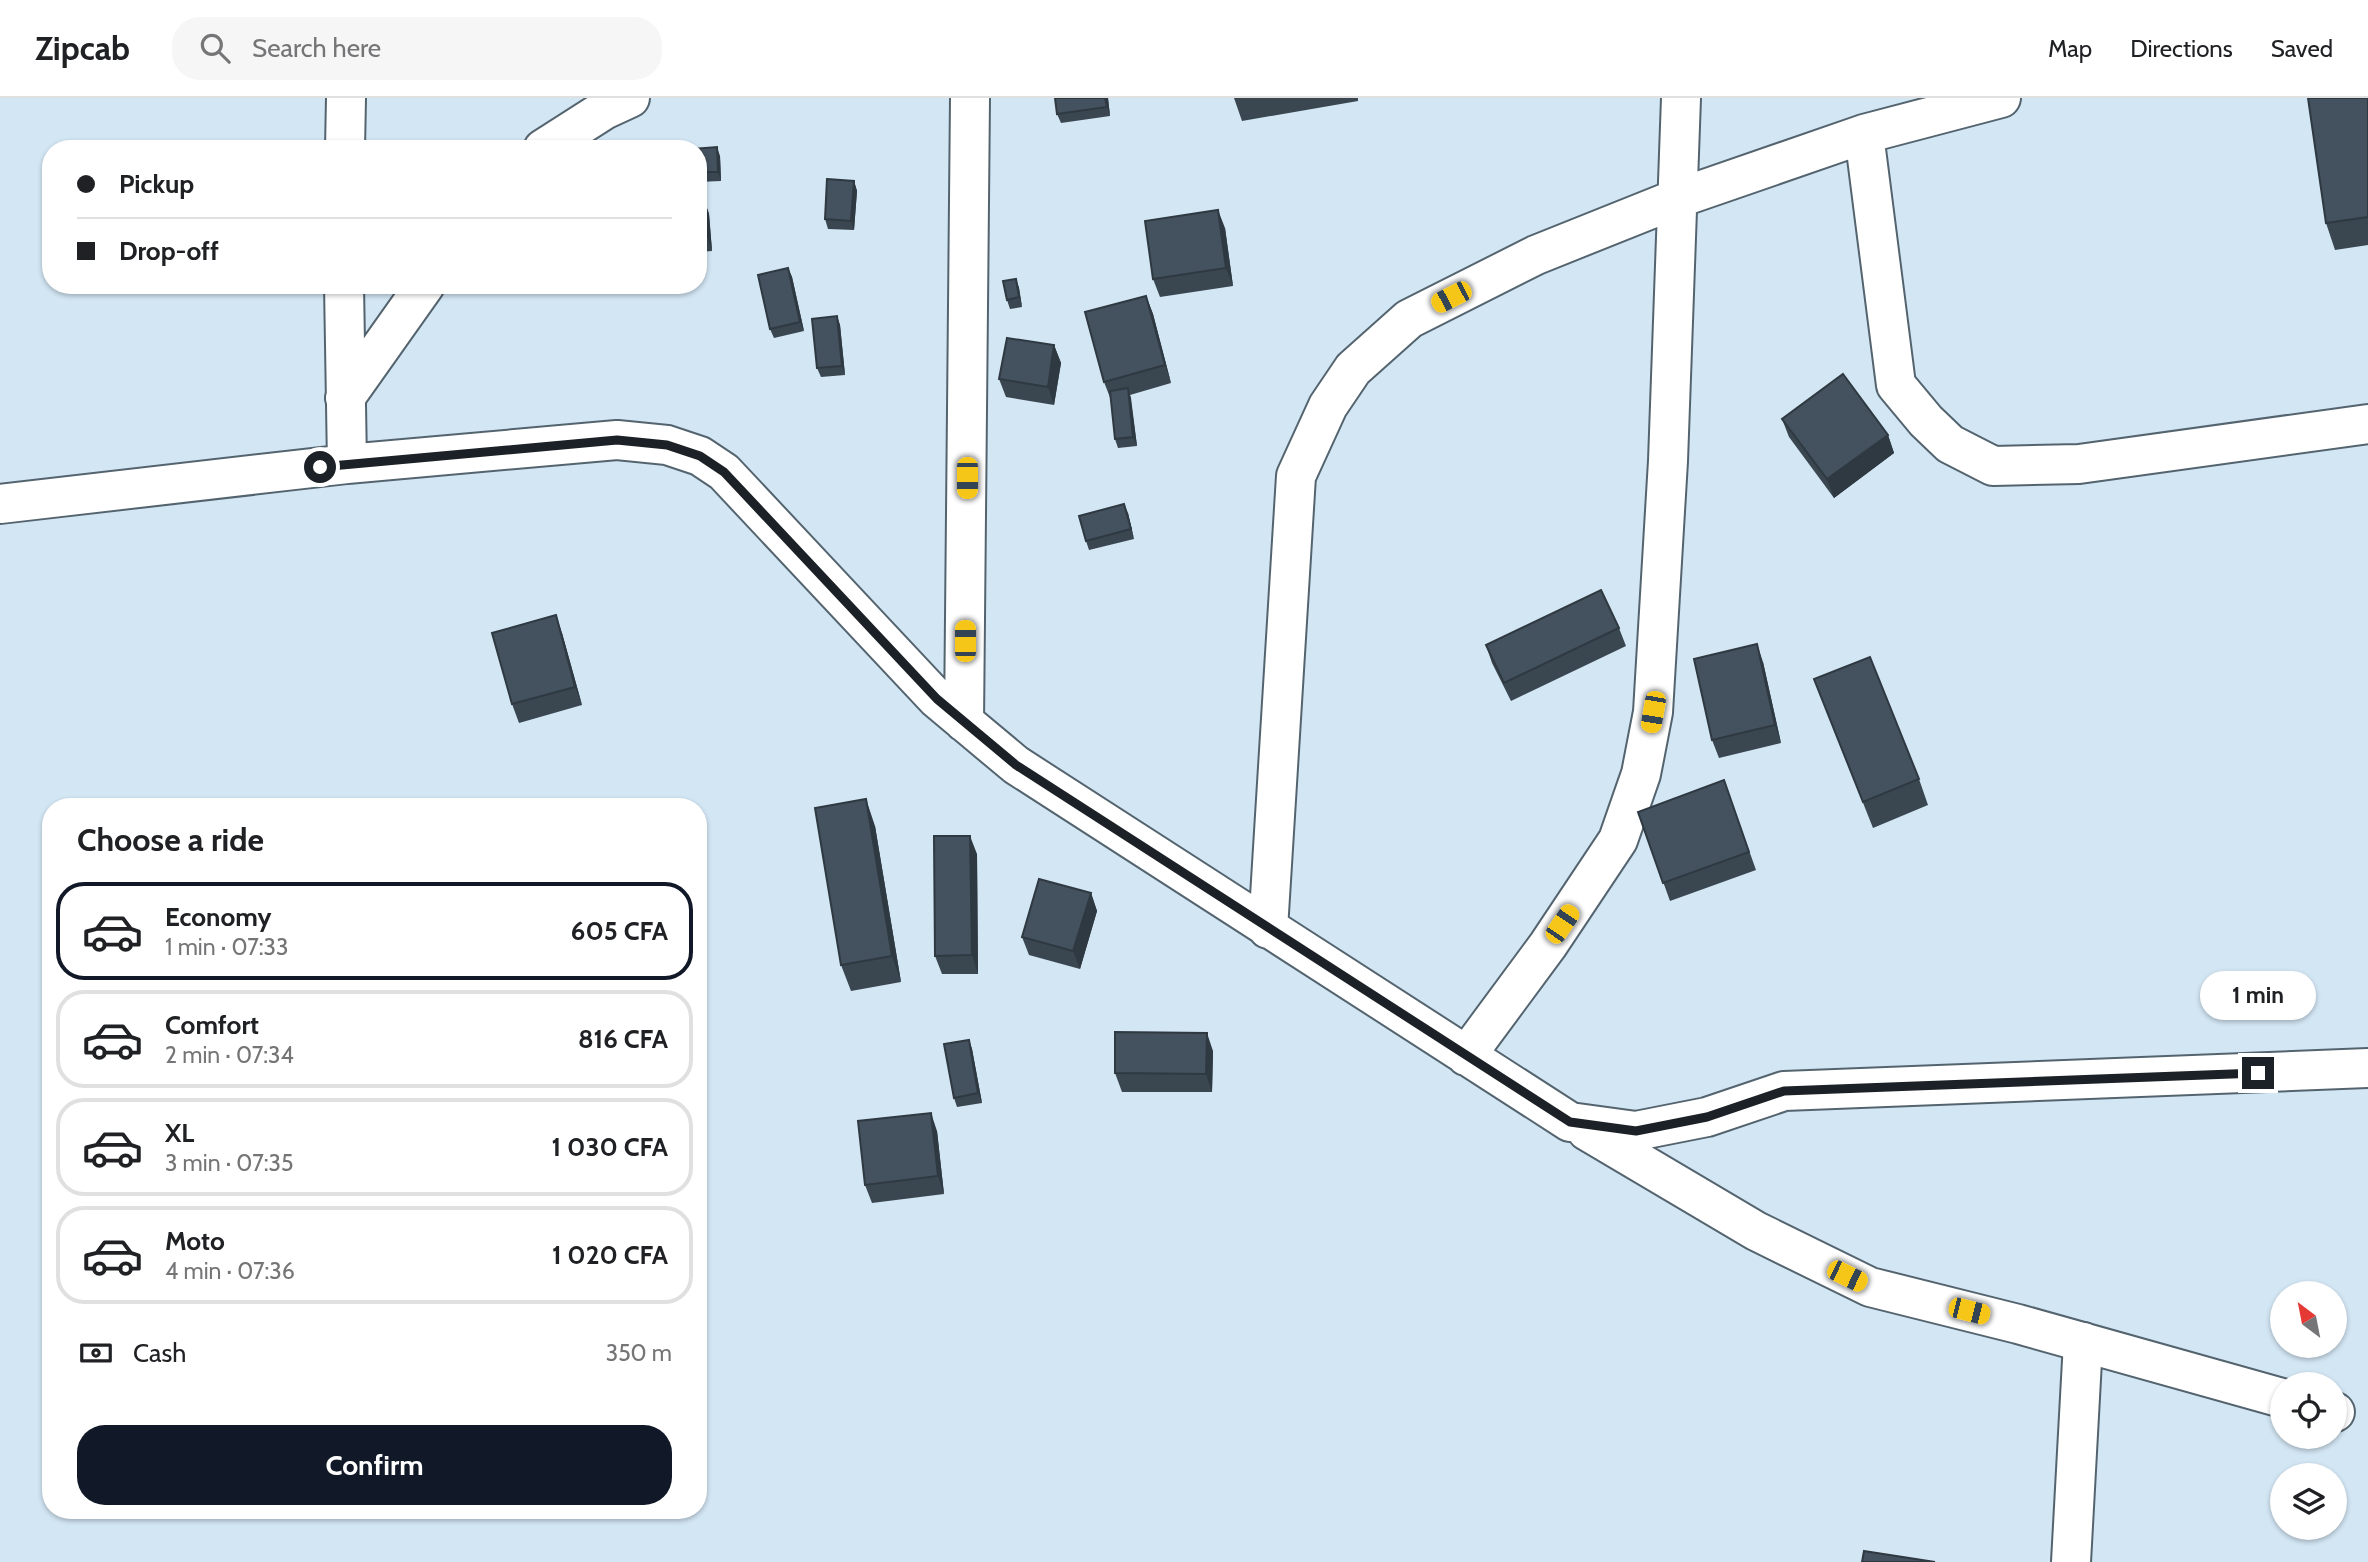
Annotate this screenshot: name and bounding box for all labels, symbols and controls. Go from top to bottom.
search box [172,17,662,80]
text: Zipcab [35,28,130,68]
icon: search [196,29,234,67]
text: Search here [252,32,381,64]
text: Map [2048,34,2092,63]
text: Directions [2130,34,2233,63]
text: Saved [2271,34,2333,63]
text: Pickup [119,168,194,200]
text: Drop-off [119,235,219,267]
car [1428,278,1475,316]
route start [304,451,336,483]
car [957,457,978,499]
car [955,620,976,662]
car [1640,689,1667,735]
text: Choose a ride [77,820,264,859]
icon: car [81,900,144,963]
text: Economy [165,901,271,933]
car [1542,901,1583,947]
text: 605 CFA [571,915,668,947]
text: 1 min · 07:33 [165,933,288,961]
callout: 1 min [2200,972,2316,1020]
text: 1 min [2232,981,2284,1009]
icon: car [81,1008,144,1071]
text: Comfort [165,1009,259,1041]
text: 816 CFA [578,1023,668,1055]
text: 2 min · 07:34 [165,1041,294,1069]
route end [2242,1057,2274,1089]
icon: car [81,1116,144,1179]
text: XL [165,1117,194,1149]
text: 1 030 CFA [552,1131,668,1163]
text: 3 min · 07:35 [165,1149,293,1177]
icon: car [81,1224,144,1287]
text: Moto [165,1225,225,1257]
text: 1 020 CFA [552,1239,668,1271]
text: 4 min · 07:36 [165,1257,295,1285]
car [1824,1257,1871,1295]
north arrow [2270,1281,2347,1358]
map controls [2270,1281,2347,1540]
car [1947,1296,1992,1326]
icon: cash [77,1334,115,1372]
text: Cash [133,1337,186,1369]
text: 350 m [606,1339,672,1367]
button: locate [2270,1372,2347,1449]
button: Confirm [77,1425,672,1505]
button: layers [2270,1463,2347,1540]

